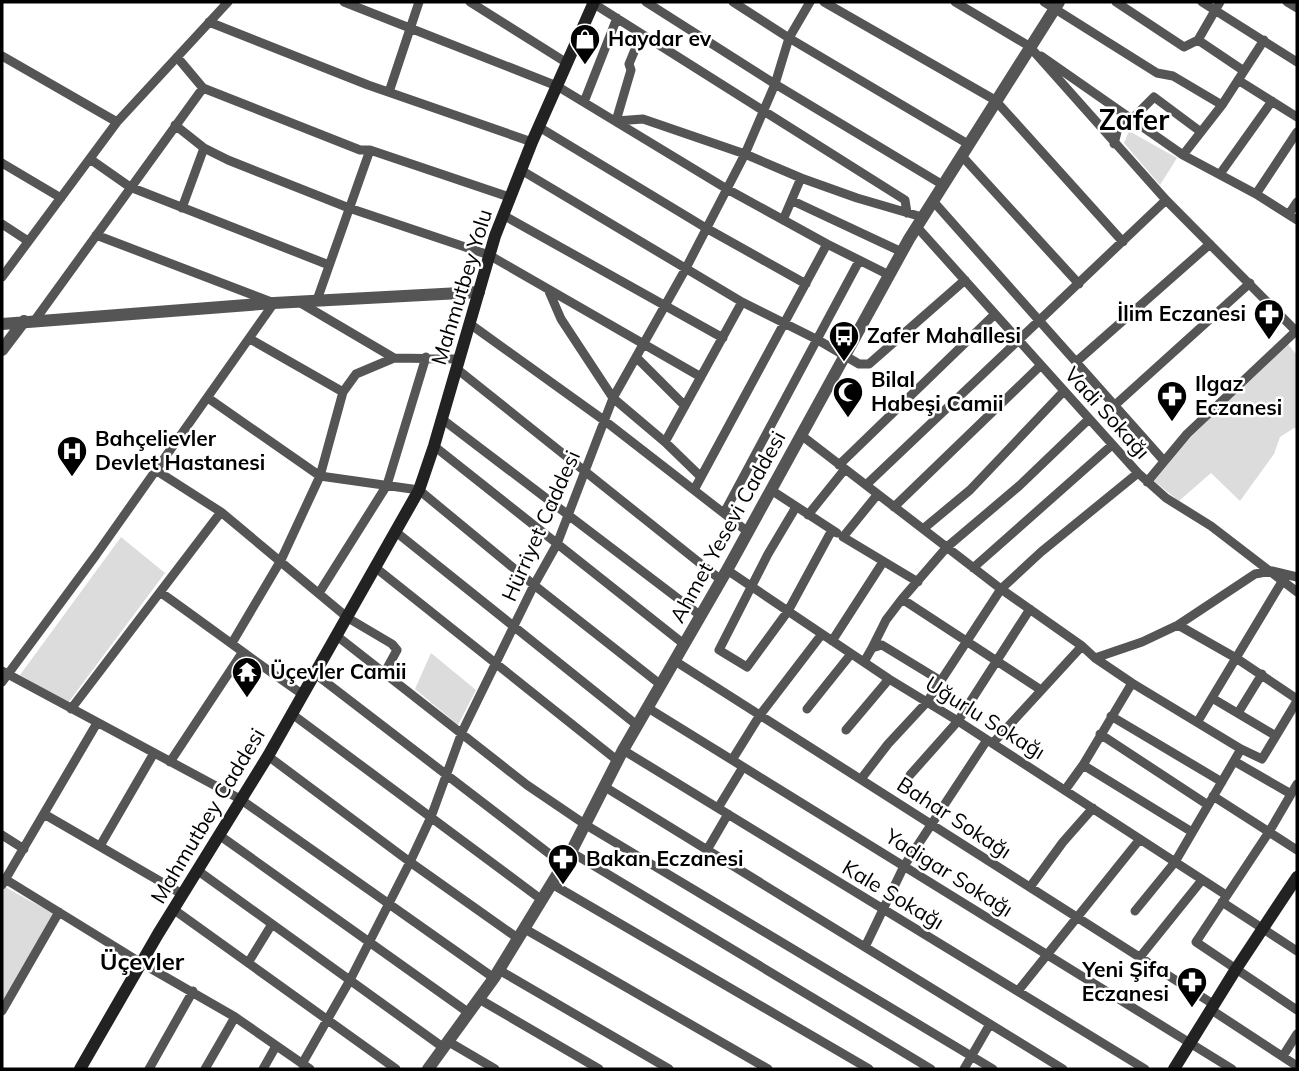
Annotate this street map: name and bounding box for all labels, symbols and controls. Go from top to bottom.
shop icon: Haydar ev [568,22,602,66]
place label: Haydar ev [608,25,712,51]
district label: Zafer [1099,102,1169,137]
street label: Mahmutbey Yolu [425,206,497,368]
pharmacy icon: İlim Eczanesi [1252,297,1286,341]
place label: İlim Eczanesi [1117,300,1246,326]
bus stop icon: Zafer Mahallesi [827,319,861,363]
place label: Zafer Mahallesi [867,322,1021,348]
street label: Vadi Sokağı [1060,361,1156,464]
place label: Bilal Habeşi Camii [871,366,1003,416]
place label: Ilgaz Eczanesi [1195,370,1282,420]
mosque icon: Bilal Habeşi Camii [831,375,865,419]
pharmacy icon: Ilgaz Eczanesi [1155,379,1189,423]
place label: Bahçelievler Devlet Hastanesi [95,425,265,475]
street label: Ahmet Yesevi Caddesi [664,426,791,627]
hospital icon: Bahçelievler Devlet Hastanesi [55,434,89,478]
street label: Hürriyet Caddesi [495,446,585,605]
temple icon: Üçevler Camii [230,655,264,699]
place label: Üçevler Camii [270,658,407,684]
street label: Uğurlu Sokağı [921,670,1050,764]
street label: Mahmutbey Caddesi [144,723,270,908]
street label: Bahar Sokağı [893,771,1017,864]
street label: Yadigar Sokağı [880,822,1018,922]
pharmacy icon: Bakan Eczanesi [546,842,580,886]
place label: Bakan Eczanesi [586,845,744,871]
street label: Kale Sokağı [838,854,949,935]
district label: Üçevler [100,946,185,976]
place label: Yeni Şifa Eczanesi [1081,956,1169,1006]
pharmacy icon: Yeni Şifa Eczanesi [1175,965,1209,1009]

